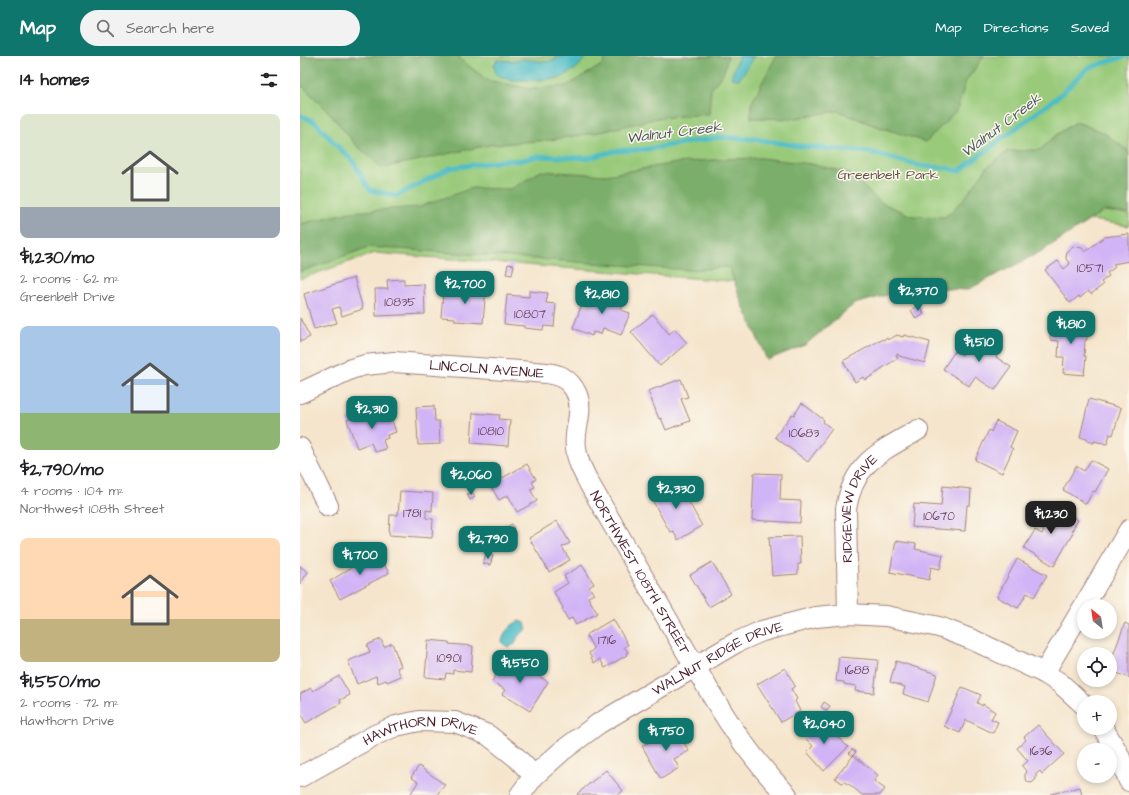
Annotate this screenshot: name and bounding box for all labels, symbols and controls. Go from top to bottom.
search box [80,10,360,46]
text: Map [20,15,56,42]
icon: search [94,17,116,39]
text: Search here [126,18,215,39]
text: Map [935,18,962,38]
text: Directions [984,18,1049,38]
text: Saved [1071,18,1109,38]
text: 14 homes [20,68,90,92]
icon: filters [258,69,280,91]
water label: Walnut Creek [957,88,1046,163]
water label: Walnut Creek [625,116,724,149]
icon: home [114,140,186,212]
park label: Greenbelt Park [838,165,939,185]
text: $1,230/mo [20,246,94,270]
house number: 10571 [1077,260,1104,277]
text: 2 rooms · 62 m² [20,270,119,288]
pin: $2,700 [432,271,498,305]
text: $2,700 [444,275,486,293]
pin: $2,370 [885,278,951,312]
pin: $2,810 [569,281,635,315]
text: $2,370 [898,282,938,300]
text: $2,810 [584,285,620,303]
text: Greenbelt Drive [20,288,115,306]
house number: 10835 [384,294,416,311]
house number: 10807 [514,306,547,323]
pin: $1,810 [1038,311,1104,345]
text: $1,810 [1056,315,1086,333]
pin: $1,510 [946,329,1012,363]
text: $1,510 [964,333,994,351]
icon: home [114,352,186,424]
street label: LINCOLN AVENUE [429,356,545,384]
pin: $2,310 [339,396,405,430]
text: $2,310 [355,400,389,418]
house number: 10810 [478,423,504,440]
house number: 10683 [789,425,819,442]
street label: RIDGEVIEW DRIVE [837,449,883,563]
text: $2,790/mo [20,458,104,482]
pin: $2,060 [438,462,504,496]
text: $2,060 [450,466,492,484]
pin: $2,330 [643,476,709,510]
text: $2,330 [657,480,695,498]
text: 4 rooms · 104 m² [20,482,124,500]
street label: NORTHWEST 108TH STREET [584,487,695,659]
text: Northwest 108th Street [20,500,164,518]
pin: $1,230 [1018,501,1084,535]
house number: 1781 [403,505,422,522]
text: $1,230 [1034,505,1068,523]
house number: 10670 [923,508,955,525]
pin: $2,790 [455,526,521,560]
text: $2,790 [468,530,508,548]
pin: $1,700 [327,542,393,576]
text: $1,700 [342,546,378,564]
icon: home [114,564,186,636]
north arrow [1077,599,1117,639]
map controls [1077,599,1117,783]
street label: WALNUT RIDGE DRIVE [648,617,786,701]
house number: 1716 [598,632,616,649]
button: locate [1077,647,1117,687]
house number: 10901 [436,650,462,667]
pin: $1,550 [487,650,553,684]
text: $1,550 [501,654,539,672]
house number: 1688 [845,662,870,679]
text: $1,550/mo [20,670,100,694]
text: 2 rooms · 72 m² [20,694,119,712]
button: + [1077,695,1117,735]
pin: $2,040 [791,711,857,745]
text: Hawthorn Drive [20,712,114,730]
street label: HAWTHORN DRIVE [359,712,482,751]
text: $2,040 [803,715,845,733]
pin: $1,750 [633,718,699,752]
text: $1,750 [648,722,684,740]
house number: 1636 [1030,743,1053,760]
button: − [1077,743,1117,783]

